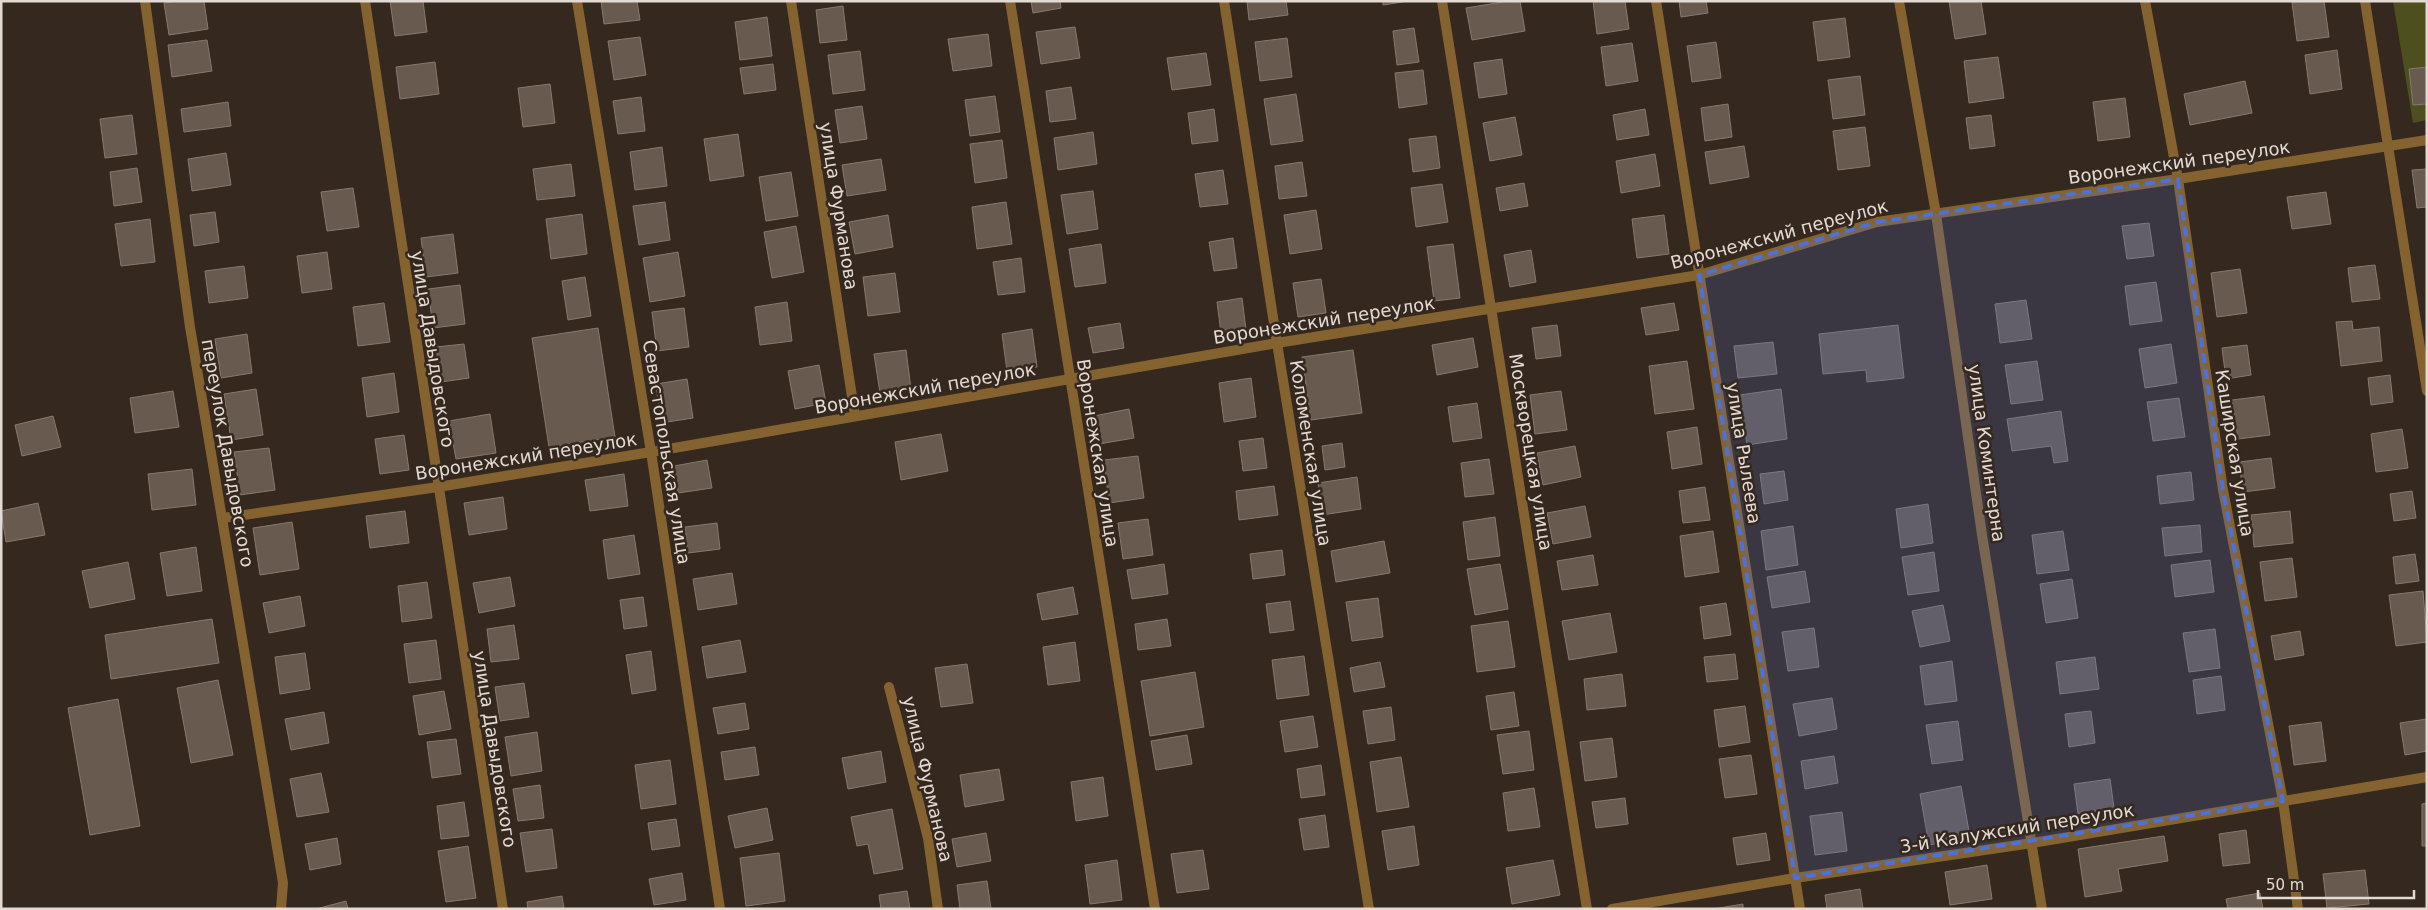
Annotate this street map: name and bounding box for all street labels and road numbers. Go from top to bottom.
street label: улица Фурманова [815,121,863,291]
street label: Воронежский переулок [2067,136,2292,188]
street label: Воронежский переулок [1668,195,1890,273]
street label: улица Давыдовского [407,249,459,449]
street label: Воронежский переулок [1212,292,1436,348]
street label: переулок Давыдовского [198,337,258,569]
street label: Севастопольская улица [639,338,695,566]
street label: Москворецкая улица [1505,352,1557,552]
street label: Воронежская улица [1073,357,1123,549]
street label: Воронежский переулок [813,358,1037,418]
street label: Коломенская улица [1286,358,1336,548]
street label: улица Коминтерна [1964,363,2010,543]
street label: Каширская улица [2211,368,2259,538]
street label: улица Рылеева [1722,381,1766,525]
street label: Воронежский переулок [414,428,638,484]
street label: улица Давыдовского [469,649,521,849]
street label: улица Фурманова [899,694,957,864]
street label: 3-й Калужский переулок [1898,799,2136,857]

